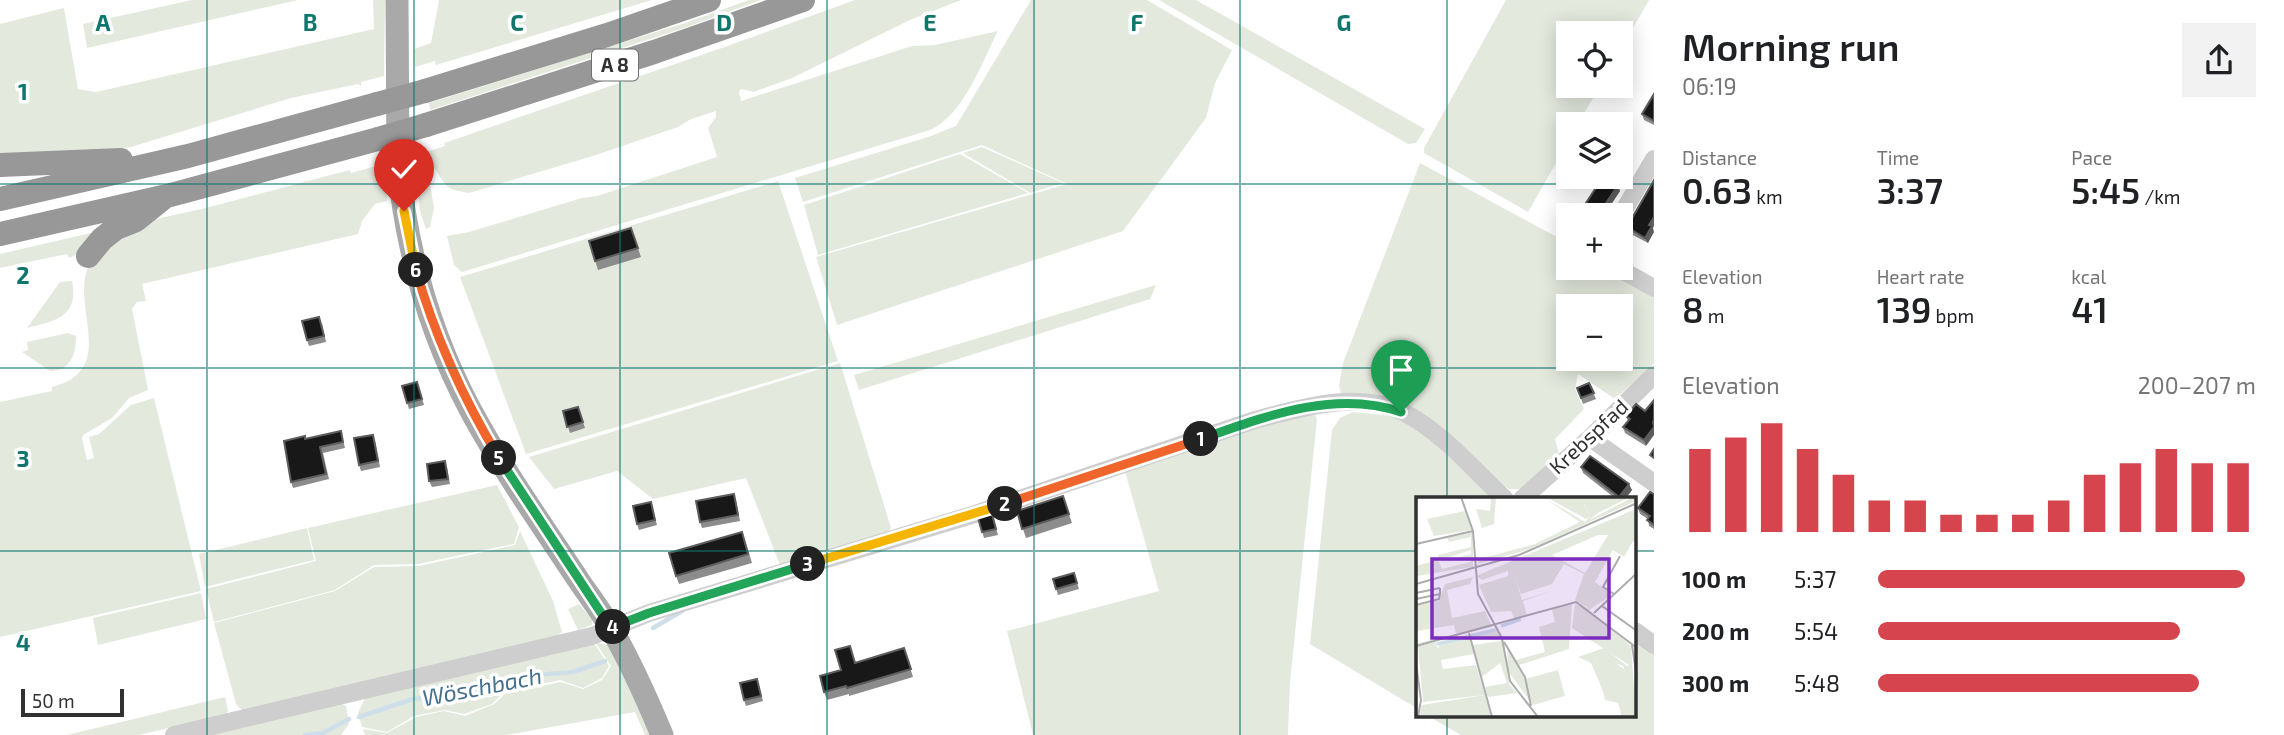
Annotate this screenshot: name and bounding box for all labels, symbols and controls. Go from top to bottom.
text: A [95,8,111,36]
text: B [303,8,317,36]
text: C [510,8,524,36]
text: D [716,8,732,36]
text: E [923,8,937,36]
text: F [1131,8,1144,36]
text: G [1337,8,1351,36]
map controls [1556,21,1633,371]
button: locate [1556,21,1633,98]
text: Morning run [1682,23,1900,69]
button: share [2182,23,2256,97]
road number: A 8 [592,50,638,80]
text: 06:19 [1682,72,1737,100]
text: 1 [18,77,28,105]
button: layers [1556,112,1633,189]
pin [374,139,434,211]
text: Distance [1682,146,1757,169]
text: Time [1877,146,1919,169]
text: Pace [2071,146,2112,169]
icon: check [385,150,423,188]
text: 0.63 [1682,169,1752,211]
text: 3:37 [1877,169,1943,211]
text: 5:45 [2071,169,2140,211]
text: km [1752,185,1783,208]
text: /km [2140,185,2181,208]
button: + [1556,203,1633,280]
pin: 6 [398,252,434,288]
text: 6 [410,258,421,281]
text: 2 [16,261,30,289]
text: Elevation [1682,265,1763,288]
text: Heart rate [1877,265,1965,288]
text: kcal [2071,265,2106,288]
text: 8 [1682,288,1704,330]
text: 139 [1877,288,1931,330]
text: 41 [2071,288,2108,330]
button: − [1556,294,1633,371]
text: m [1704,304,1724,327]
text: bpm [1931,304,1974,327]
pin [1371,340,1431,412]
icon: arrive [1382,351,1420,389]
text: Elevation [1682,371,1780,399]
text: 200–207 m [2138,371,2256,399]
street label: Krebspfad [1544,393,1632,479]
pin: 1 [1184,422,1218,457]
text: 1 [1196,427,1205,450]
pin: 5 [482,440,516,476]
text: 3 [16,444,30,472]
text: 5 [493,446,504,469]
pin: 2 [988,486,1023,522]
text: 2 [999,492,1010,515]
inset map [1416,497,1636,718]
pin: 3 [790,546,826,582]
text: 3 [802,552,813,575]
text: 100 m [1682,565,1746,593]
text: 5:37 [1794,565,1836,593]
pin: 4 [596,610,630,644]
text: 4 [606,615,619,638]
text: 200 m [1682,617,1750,645]
text: 5:54 [1794,617,1838,645]
text: 4 [16,628,30,656]
water label: Wöschbach [420,661,544,711]
text: 300 m [1682,669,1749,697]
text: 5:48 [1794,669,1840,697]
scale bar [21,686,124,718]
text: 50 m [32,689,75,712]

